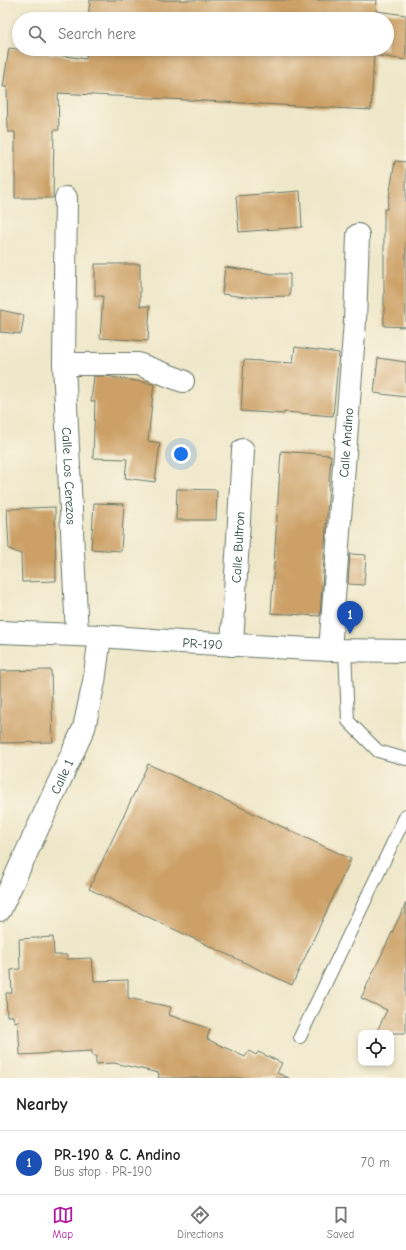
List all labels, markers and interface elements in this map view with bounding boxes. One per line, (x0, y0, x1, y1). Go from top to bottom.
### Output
search box (12, 12, 394, 56)
icon: search (26, 23, 48, 45)
text: Search here (58, 25, 136, 43)
street label: Calle Andino (336, 407, 356, 478)
street label: Calle Los Cerezos (59, 427, 79, 525)
your location (171, 444, 191, 464)
street label: Calle Bultron (229, 511, 248, 583)
pin: 1 (337, 601, 363, 634)
street label: PR-190 (182, 635, 223, 652)
street label: Calle 1 (48, 757, 76, 796)
map controls (358, 1030, 394, 1066)
button: locate (358, 1030, 394, 1066)
text: Nearby (16, 1095, 67, 1114)
text: PR-190 & C. Andino (54, 1146, 180, 1164)
text: 1 (26, 1155, 32, 1170)
text: 70 m (361, 1155, 390, 1170)
text: Bus stop · PR-190 (54, 1164, 152, 1179)
tab: Map (52, 1204, 74, 1241)
tab: Directions (177, 1204, 224, 1241)
tab: Saved (327, 1204, 354, 1241)

